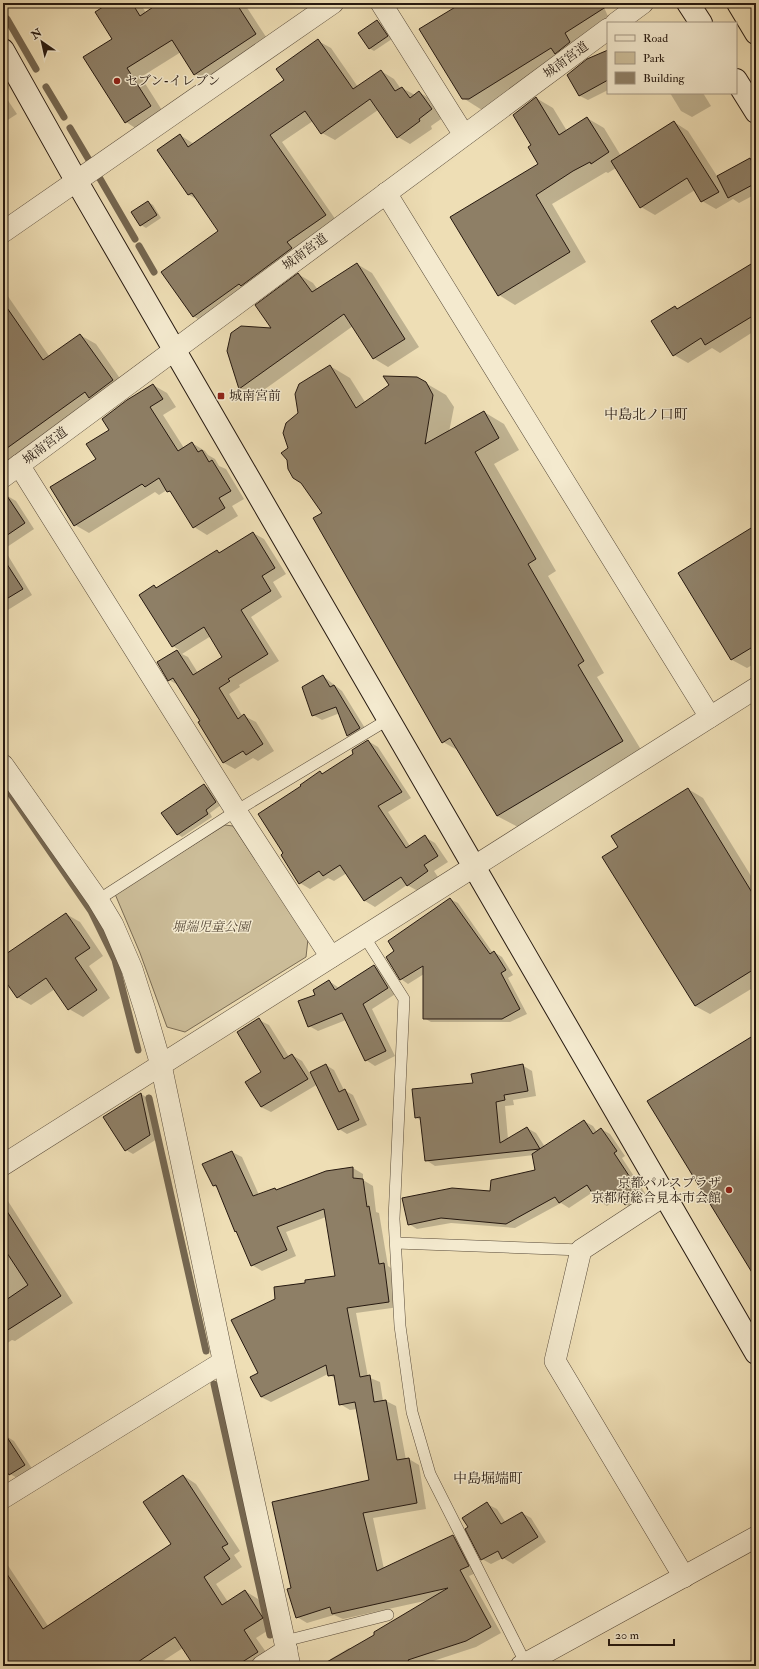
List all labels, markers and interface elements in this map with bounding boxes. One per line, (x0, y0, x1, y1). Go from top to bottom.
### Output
north arrow (22, 22, 62, 62)
legend (607, 22, 737, 94)
text: N (28, 25, 45, 43)
text: Road (643, 31, 668, 46)
street label: 城南宮道 (540, 38, 592, 82)
text: Park (643, 51, 665, 66)
text: Building (643, 71, 686, 86)
place label: セブン-イレブン (125, 73, 220, 89)
marker: セブン-イレブン (112, 76, 122, 86)
street label: 城南宮道 (279, 230, 331, 274)
place label: 城南宮前 (229, 388, 281, 404)
marker: 城南宮前 (216, 391, 226, 401)
district label: 中島北ノ口町 (604, 406, 688, 423)
street label: 城南宮道 (19, 424, 71, 468)
park label: 堀端児童公園 (172, 919, 252, 935)
place label: 京都パルスプラザ 京都府総合見本市会館 (591, 1175, 721, 1206)
marker: 京都パルスプラザ 京都府総合見本市会館 (724, 1185, 734, 1195)
district label: 中島堀端町 (453, 1470, 523, 1487)
scale bar (609, 1621, 674, 1647)
text: 20 m (615, 1628, 640, 1643)

